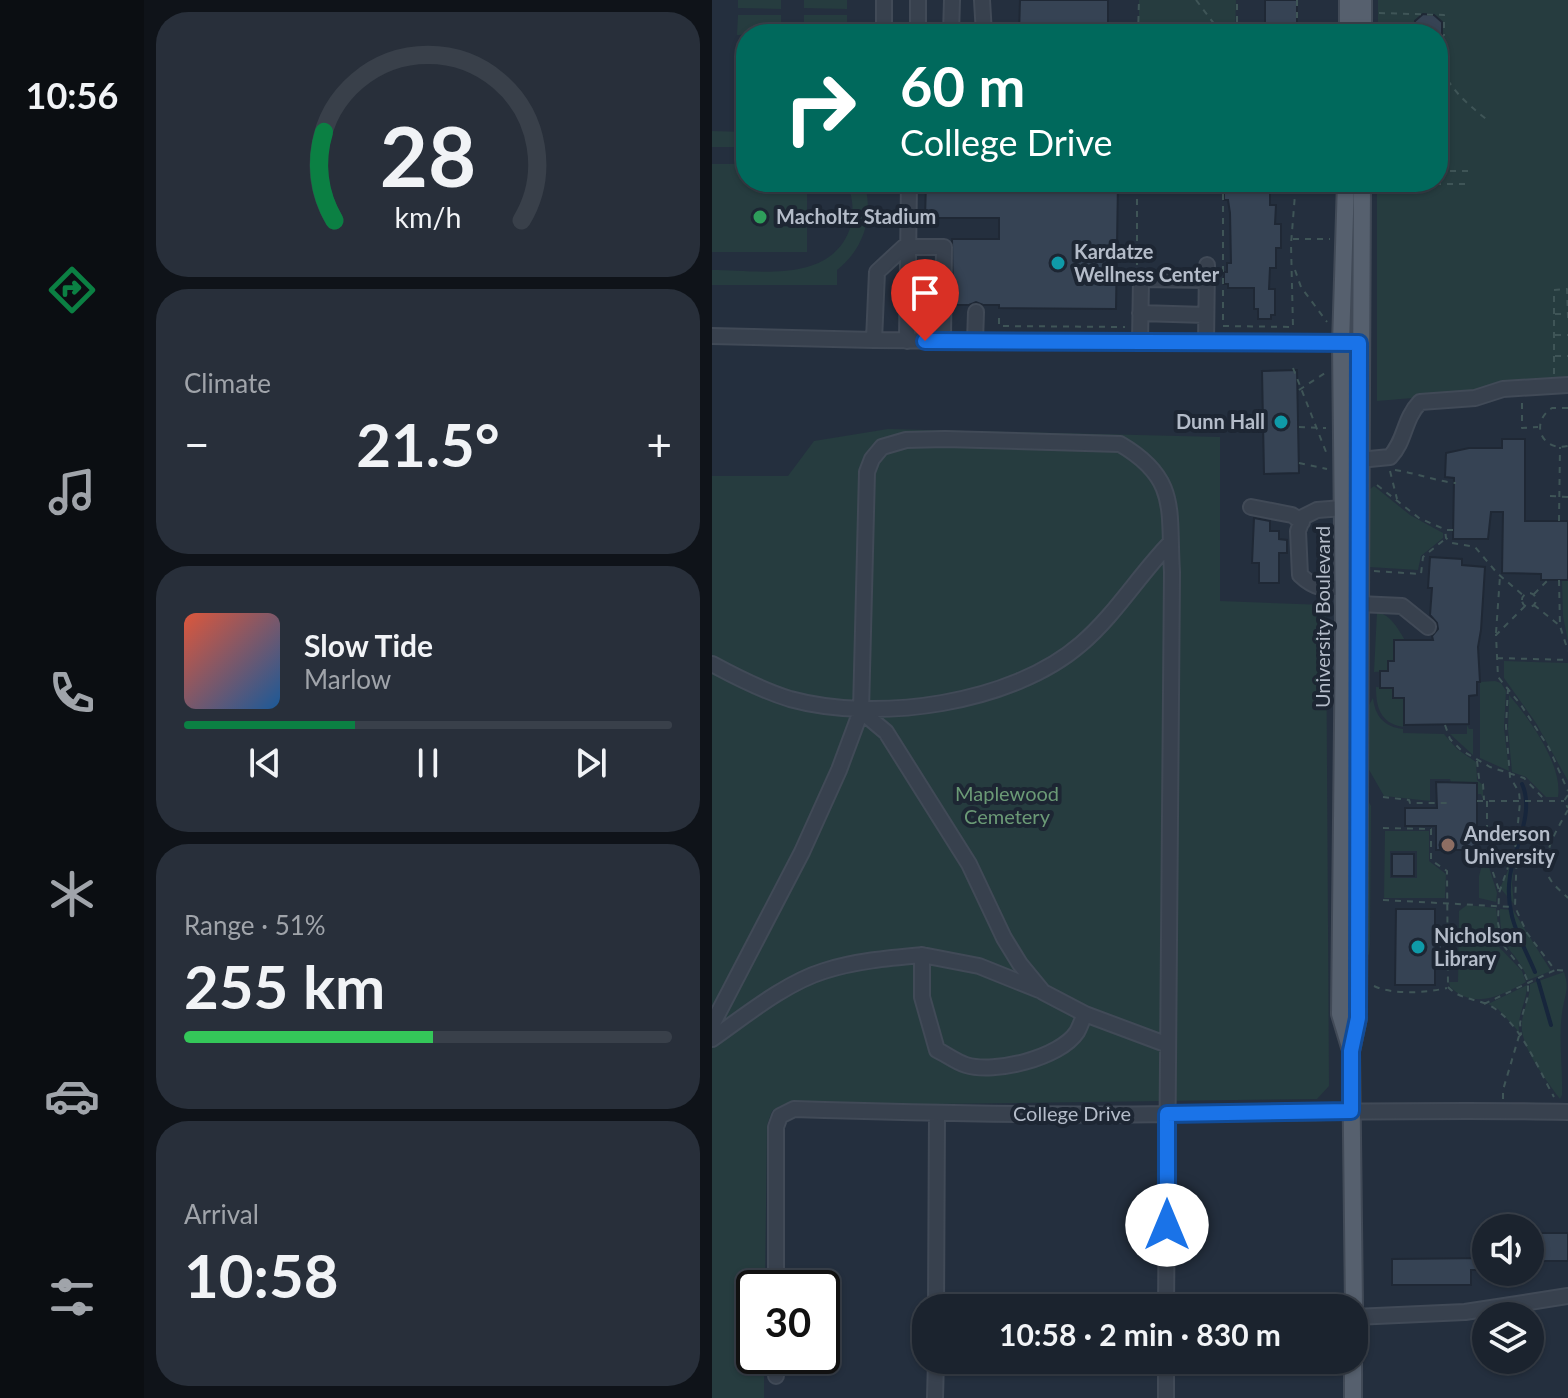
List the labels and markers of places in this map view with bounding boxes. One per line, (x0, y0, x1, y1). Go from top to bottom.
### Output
place label: Macholtz Stadium (776, 204, 936, 228)
marker: Macholtz Stadium (751, 208, 769, 226)
place label: Kardatze Wellness Center (1074, 239, 1220, 286)
marker: Kardatze Wellness Center (1049, 254, 1067, 272)
pin (891, 259, 959, 341)
place label: Dunn Hall (1176, 409, 1265, 433)
marker: Dunn Hall (1272, 413, 1290, 431)
place label: Anderson University (1463, 821, 1556, 868)
marker: Anderson University (1439, 836, 1457, 854)
place label: Nicholson Library (1434, 923, 1523, 970)
marker: Nicholson Library (1409, 938, 1427, 956)

